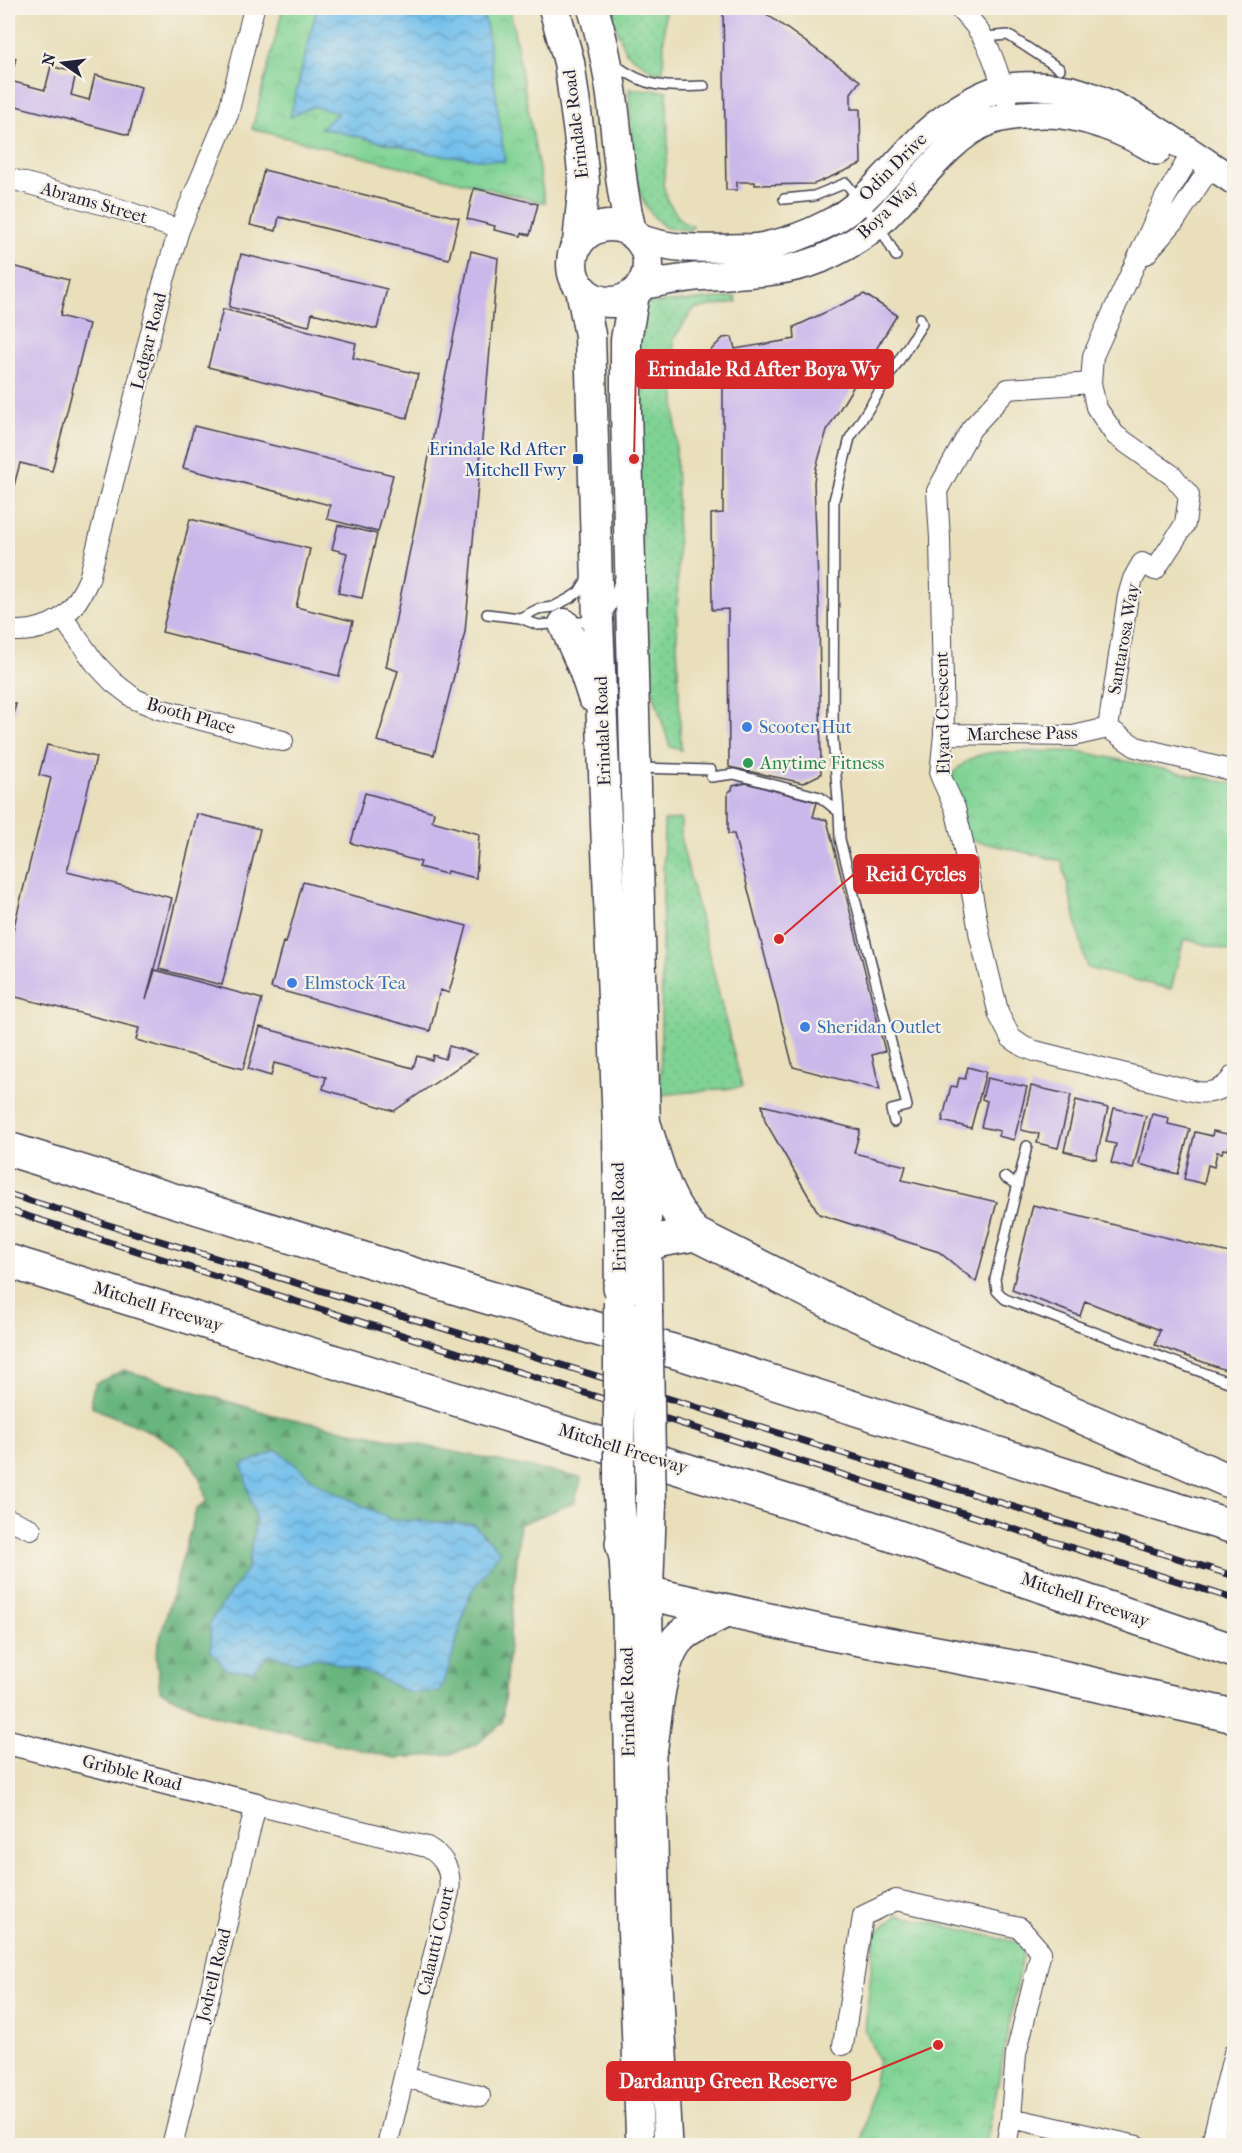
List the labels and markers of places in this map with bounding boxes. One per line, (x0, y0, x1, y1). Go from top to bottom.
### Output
callout: Erindale Rd After Boya Wy (636, 350, 893, 388)
place label: Erindale Rd After Mitchell Fwy (429, 439, 567, 481)
marker: Erindale Rd After Mitchell Fwy (571, 452, 585, 466)
place label: Scooter Hut (759, 717, 852, 738)
marker: Scooter Hut (740, 720, 754, 734)
place label: Anytime Fitness (759, 753, 885, 774)
marker: Anytime Fitness (741, 756, 755, 770)
callout: Reid Cycles (854, 855, 978, 893)
place label: Elmstock Tea (304, 973, 407, 994)
marker: Elmstock Tea (285, 976, 299, 990)
place label: Sheridan Outlet (817, 1017, 942, 1038)
marker: Sheridan Outlet (798, 1020, 812, 1034)
callout: Dardanup Green Reserve (607, 2062, 850, 2100)

